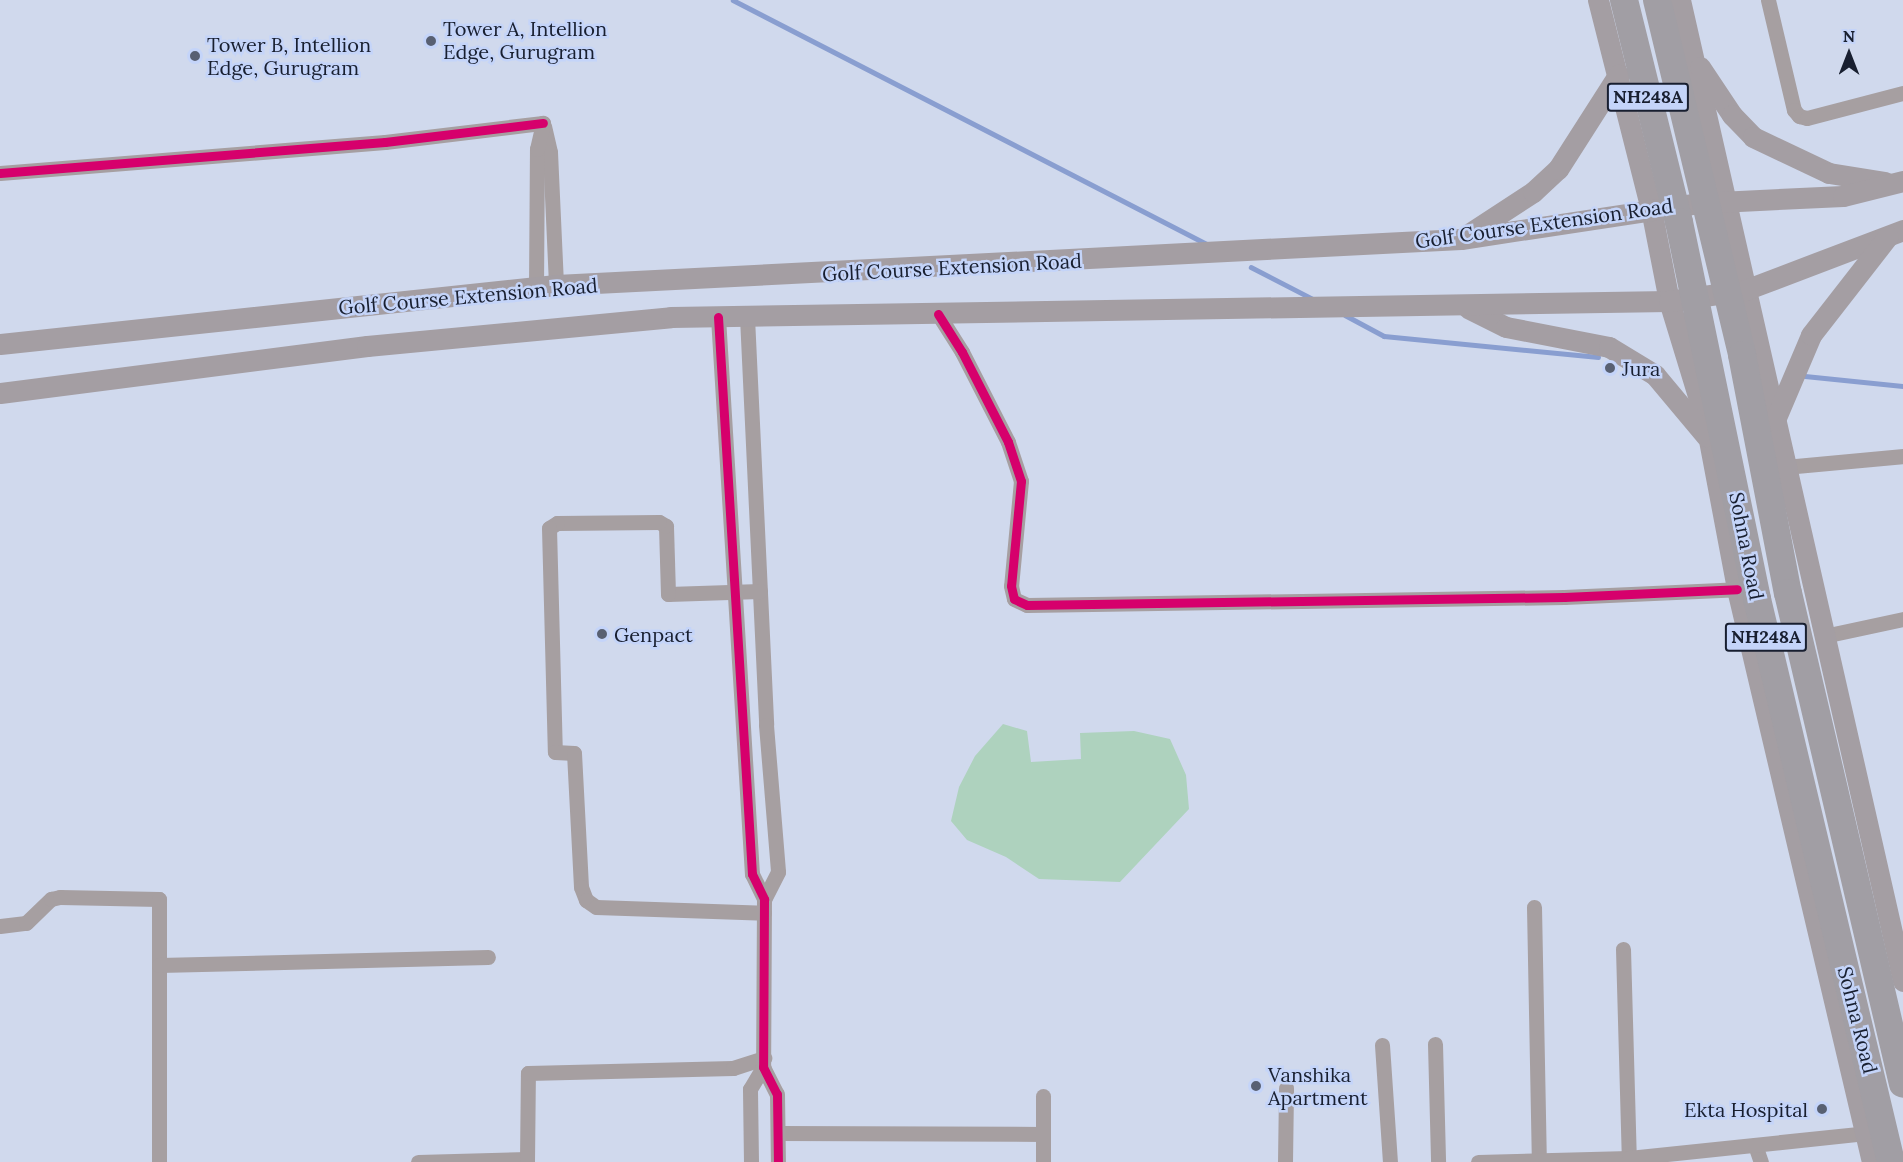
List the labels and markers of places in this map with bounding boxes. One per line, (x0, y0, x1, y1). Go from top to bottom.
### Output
place label: Tower A, Intellion Edge, Gurugram (443, 17, 607, 64)
place label: Tower B, Intellion Edge, Gurugram (207, 33, 371, 80)
marker: Tower A, Intellion Edge, Gurugram (424, 34, 438, 48)
marker: Tower B, Intellion Edge, Gurugram (188, 49, 202, 63)
place label: Jura (1622, 356, 1660, 380)
marker: Jura (1603, 361, 1617, 375)
place label: Genpact (614, 622, 693, 646)
marker: Genpact (595, 627, 609, 641)
place label: Vanshika Apartment (1268, 1062, 1368, 1109)
marker: Vanshika Apartment (1249, 1079, 1263, 1093)
place label: Ekta Hospital (1684, 1097, 1808, 1121)
marker: Ekta Hospital (1813, 1100, 1831, 1118)

